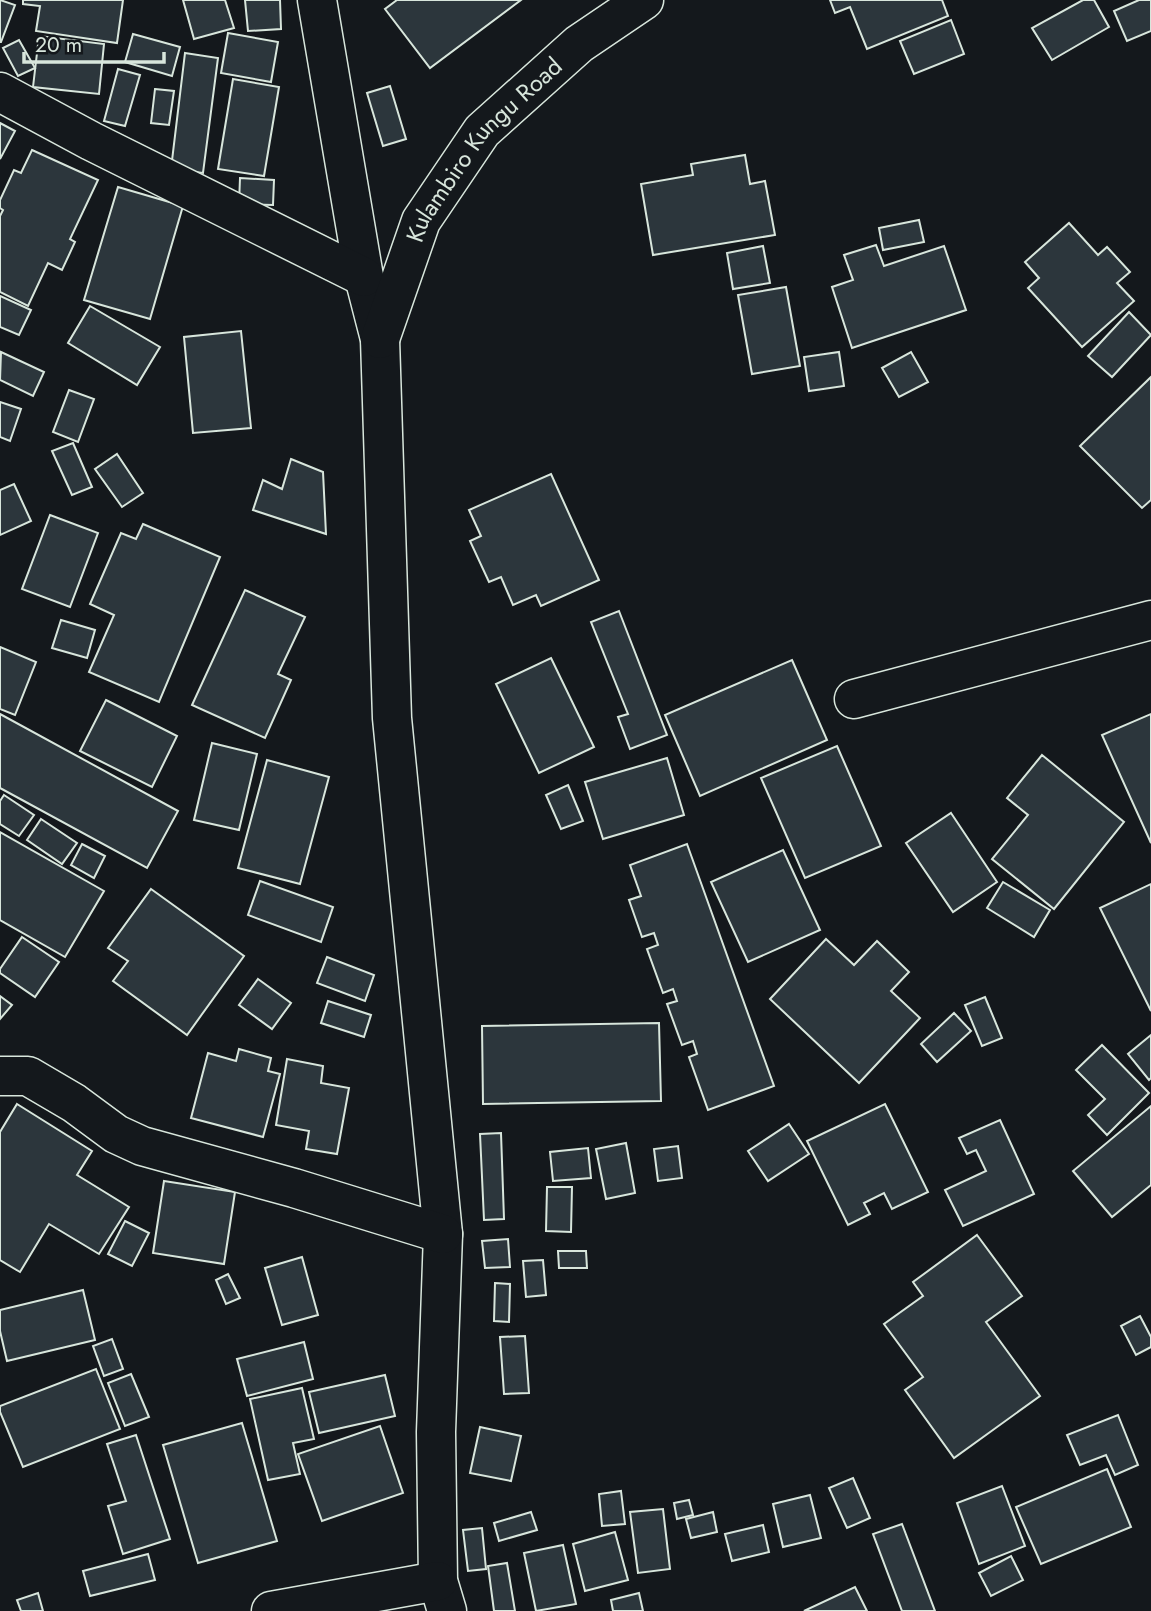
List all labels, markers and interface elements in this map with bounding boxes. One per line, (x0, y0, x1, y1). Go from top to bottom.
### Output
scale bar (24, 21, 164, 65)
text: 20 m (35, 30, 82, 60)
street label: Kulambiro Kungu Road (397, 49, 570, 247)

